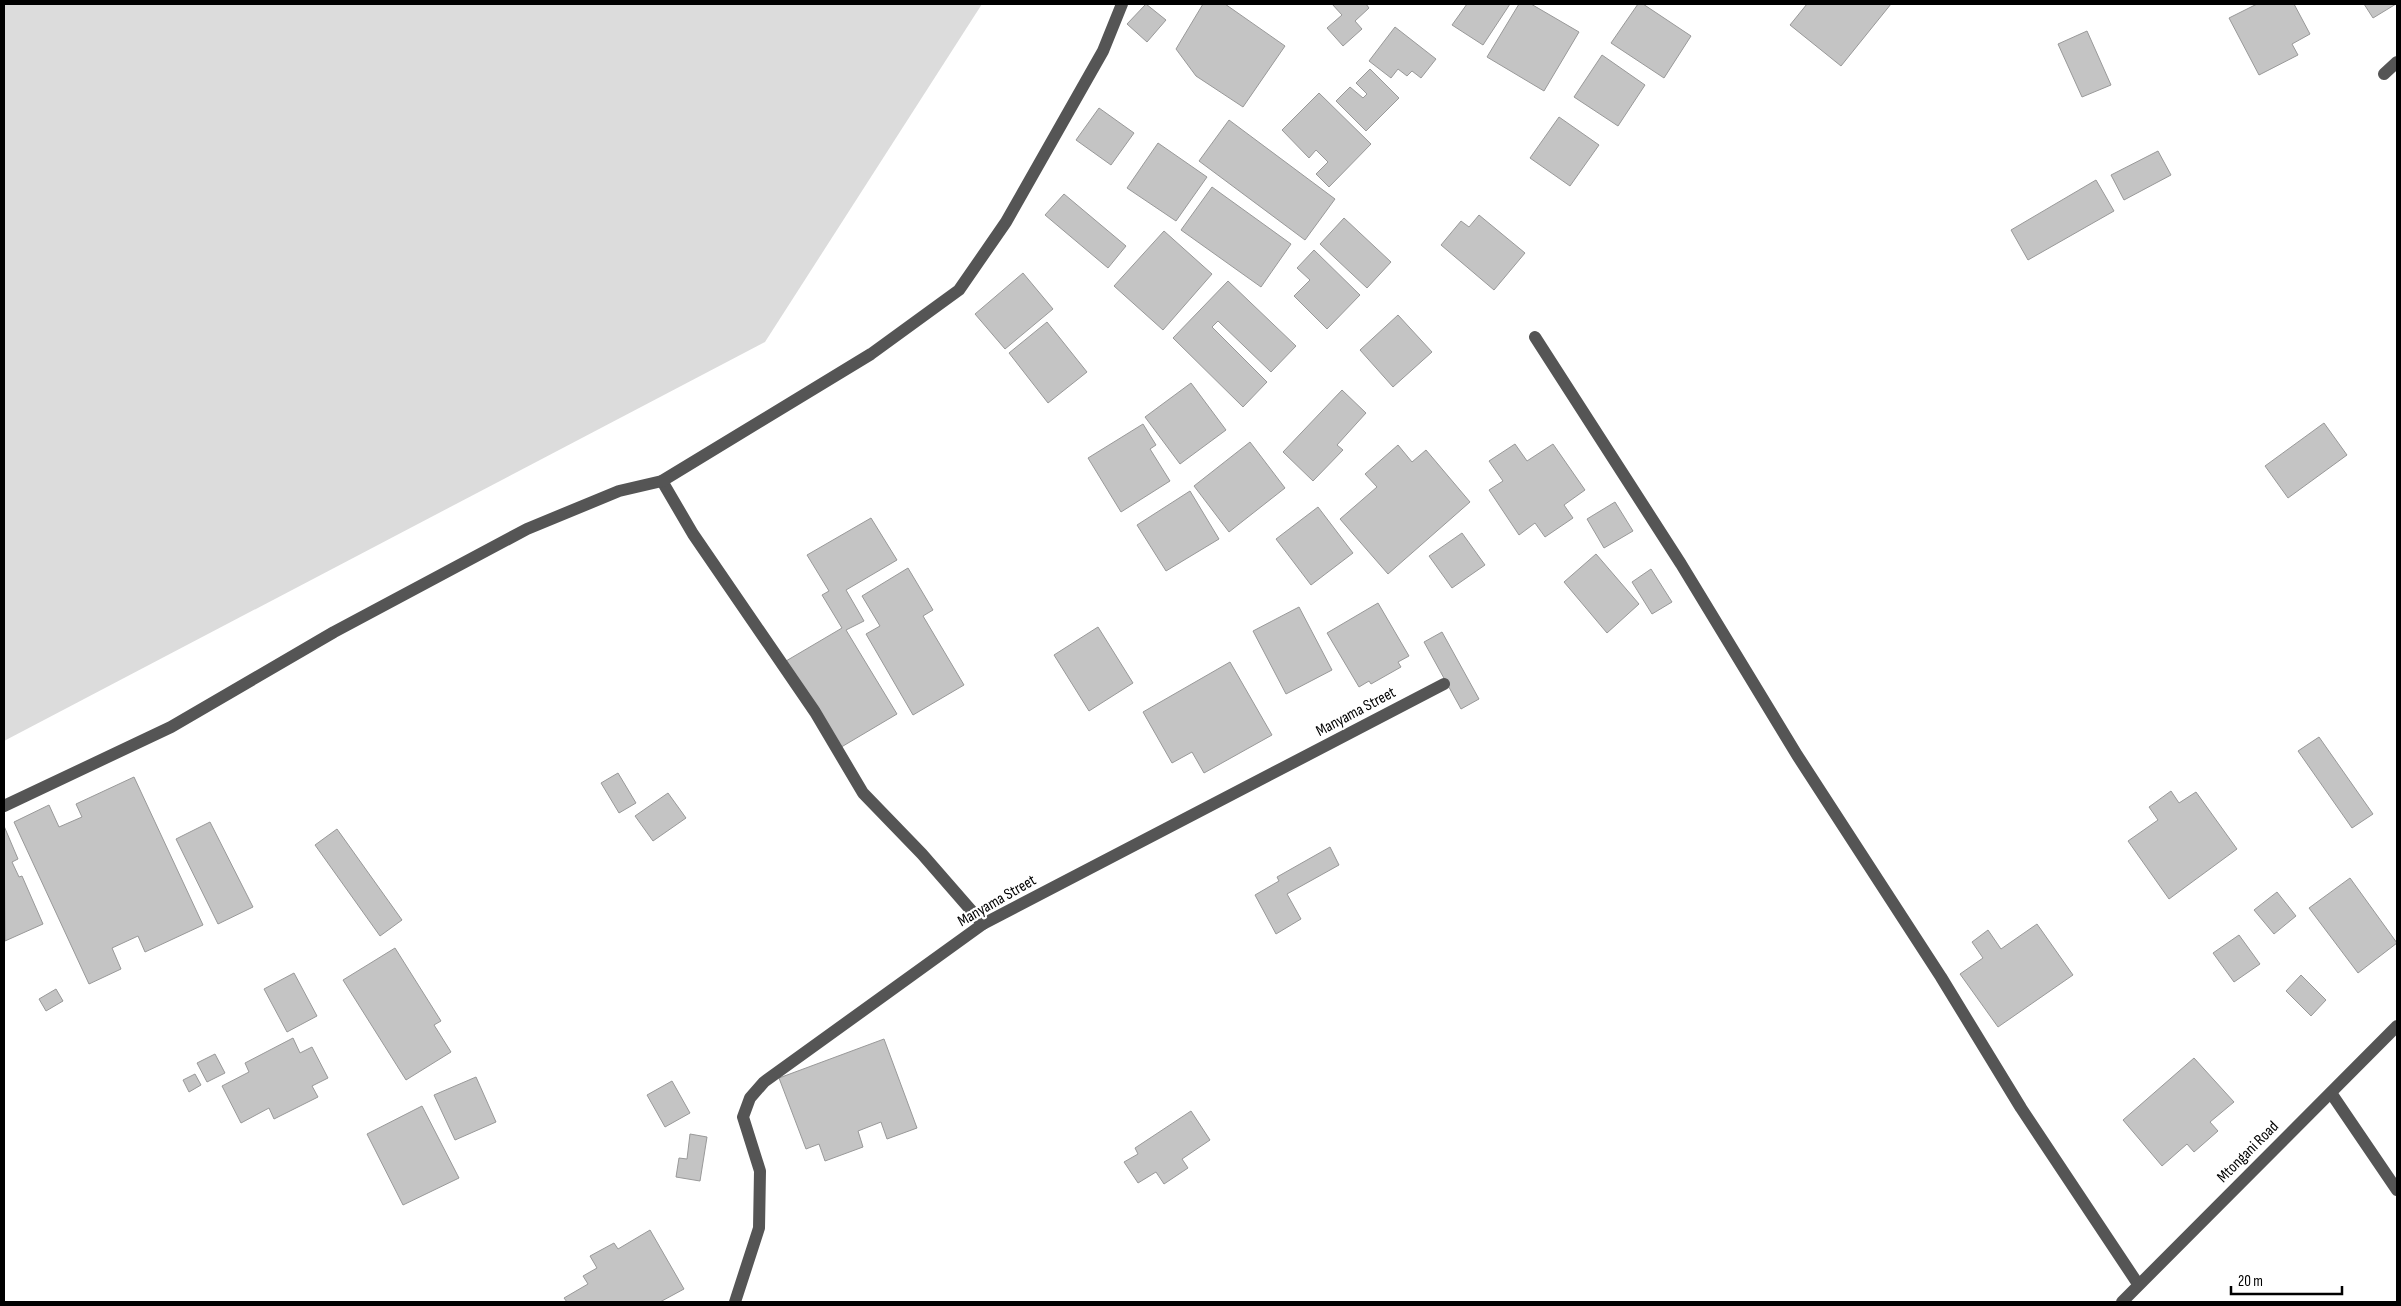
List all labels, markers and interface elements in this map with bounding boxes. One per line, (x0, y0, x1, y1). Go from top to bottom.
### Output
street label: Manyama Street (1313, 683, 1399, 741)
street label: Manyama Street (954, 871, 1040, 931)
street label: Mtongani Road (2213, 1117, 2283, 1187)
scale bar (2231, 1264, 2342, 1296)
text: 20 m (2238, 1272, 2263, 1291)

